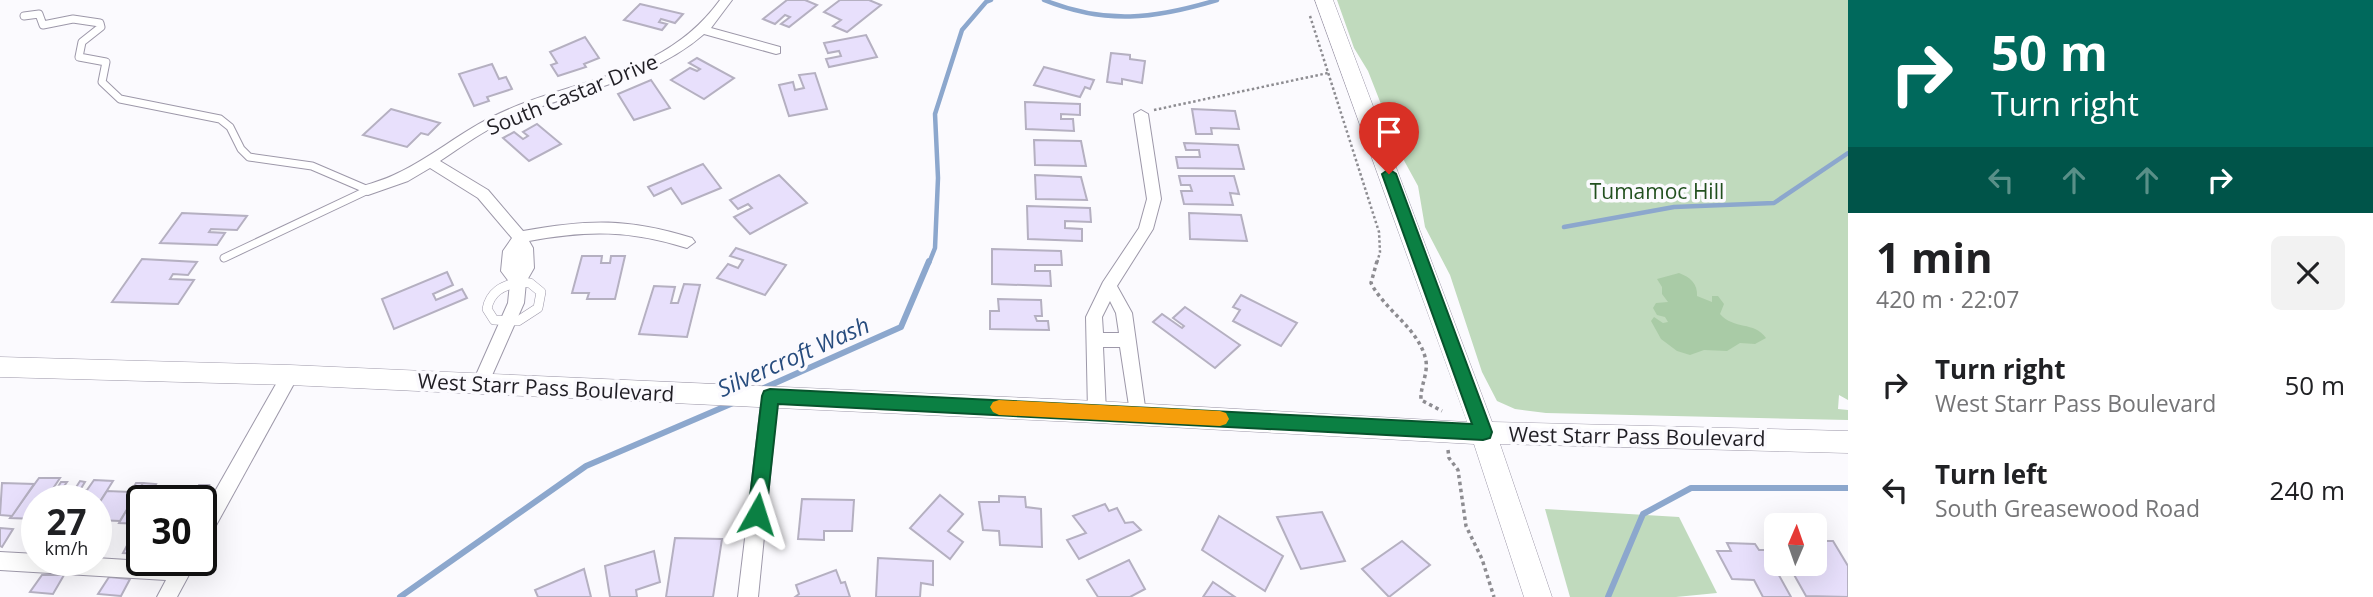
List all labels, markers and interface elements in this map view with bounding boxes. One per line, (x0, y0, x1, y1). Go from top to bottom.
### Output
text: 50 m (1991, 19, 2108, 85)
icon: right (1876, 28, 1967, 119)
street label: South Castar Drive (482, 47, 662, 141)
text: Turn right (1991, 82, 2139, 125)
pin (1359, 102, 1419, 174)
icon: arrive (1370, 113, 1408, 151)
icon: left (1982, 161, 2020, 199)
icon: ahead (2055, 161, 2093, 199)
icon: ahead (2128, 161, 2166, 199)
icon: right (2201, 161, 2239, 199)
park label: Tumamoc Hill (1590, 177, 1724, 205)
text: 1 min (1876, 228, 1993, 285)
button: close (2271, 236, 2345, 310)
text: 420 m · 22:07 (1876, 283, 2019, 315)
water label: Silvercroft Wash (712, 308, 874, 404)
text: Turn right (1935, 351, 2066, 387)
street label: West Starr Pass Boulevard (417, 366, 675, 408)
icon: right (1876, 366, 1914, 404)
text: 50 m (2284, 367, 2345, 403)
text: West Starr Pass Boulevard (1935, 387, 2216, 419)
street label: West Starr Pass Boulevard (1508, 420, 1766, 452)
text: Turn left (1935, 456, 2047, 492)
icon: left (1876, 471, 1914, 509)
text: 240 m (2270, 472, 2345, 508)
position arrow (720, 477, 794, 551)
speed limit sign: 30 (126, 485, 217, 576)
text: South Greasewood Road (1935, 492, 2200, 524)
text: 27 (46, 498, 87, 545)
north arrow (1764, 513, 1827, 576)
map controls (1764, 513, 1827, 576)
text: km/h (45, 536, 88, 560)

